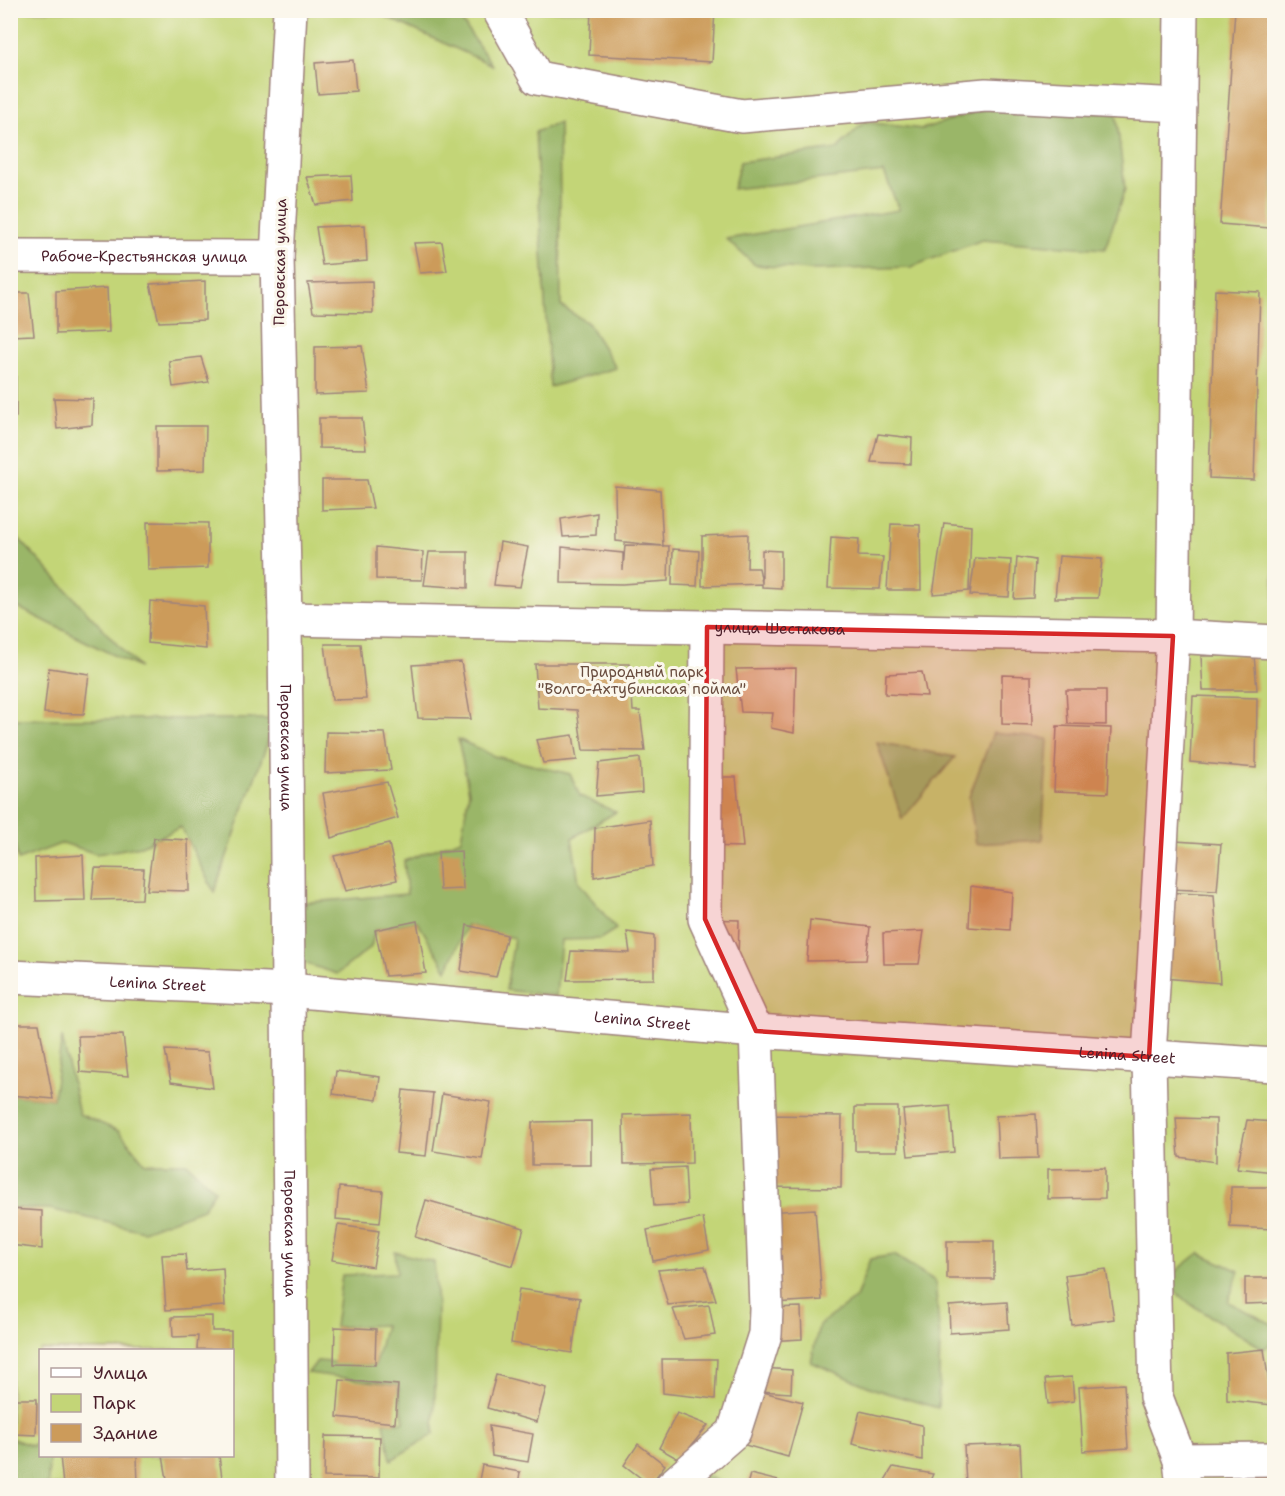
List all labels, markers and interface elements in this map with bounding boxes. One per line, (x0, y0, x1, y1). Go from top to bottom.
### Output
street label: Перовская улица (269, 198, 291, 326)
street label: Рабоче-Крестьянская улица (41, 246, 248, 267)
street label: улица Шестакова (714, 617, 846, 640)
park label: Природный парк "Волго-Ахтубинская пойма" (538, 662, 746, 699)
street label: Перовская улица (276, 684, 297, 812)
street label: Lenina Street (109, 972, 207, 996)
street label: Lenina Street (593, 1007, 692, 1035)
street label: Lenina Street (1078, 1042, 1176, 1069)
street label: Перовская улица (279, 1170, 300, 1298)
legend (39, 1349, 234, 1457)
text: Улица (93, 1361, 147, 1385)
text: Парк (93, 1391, 136, 1415)
text: Здание (93, 1421, 158, 1445)

